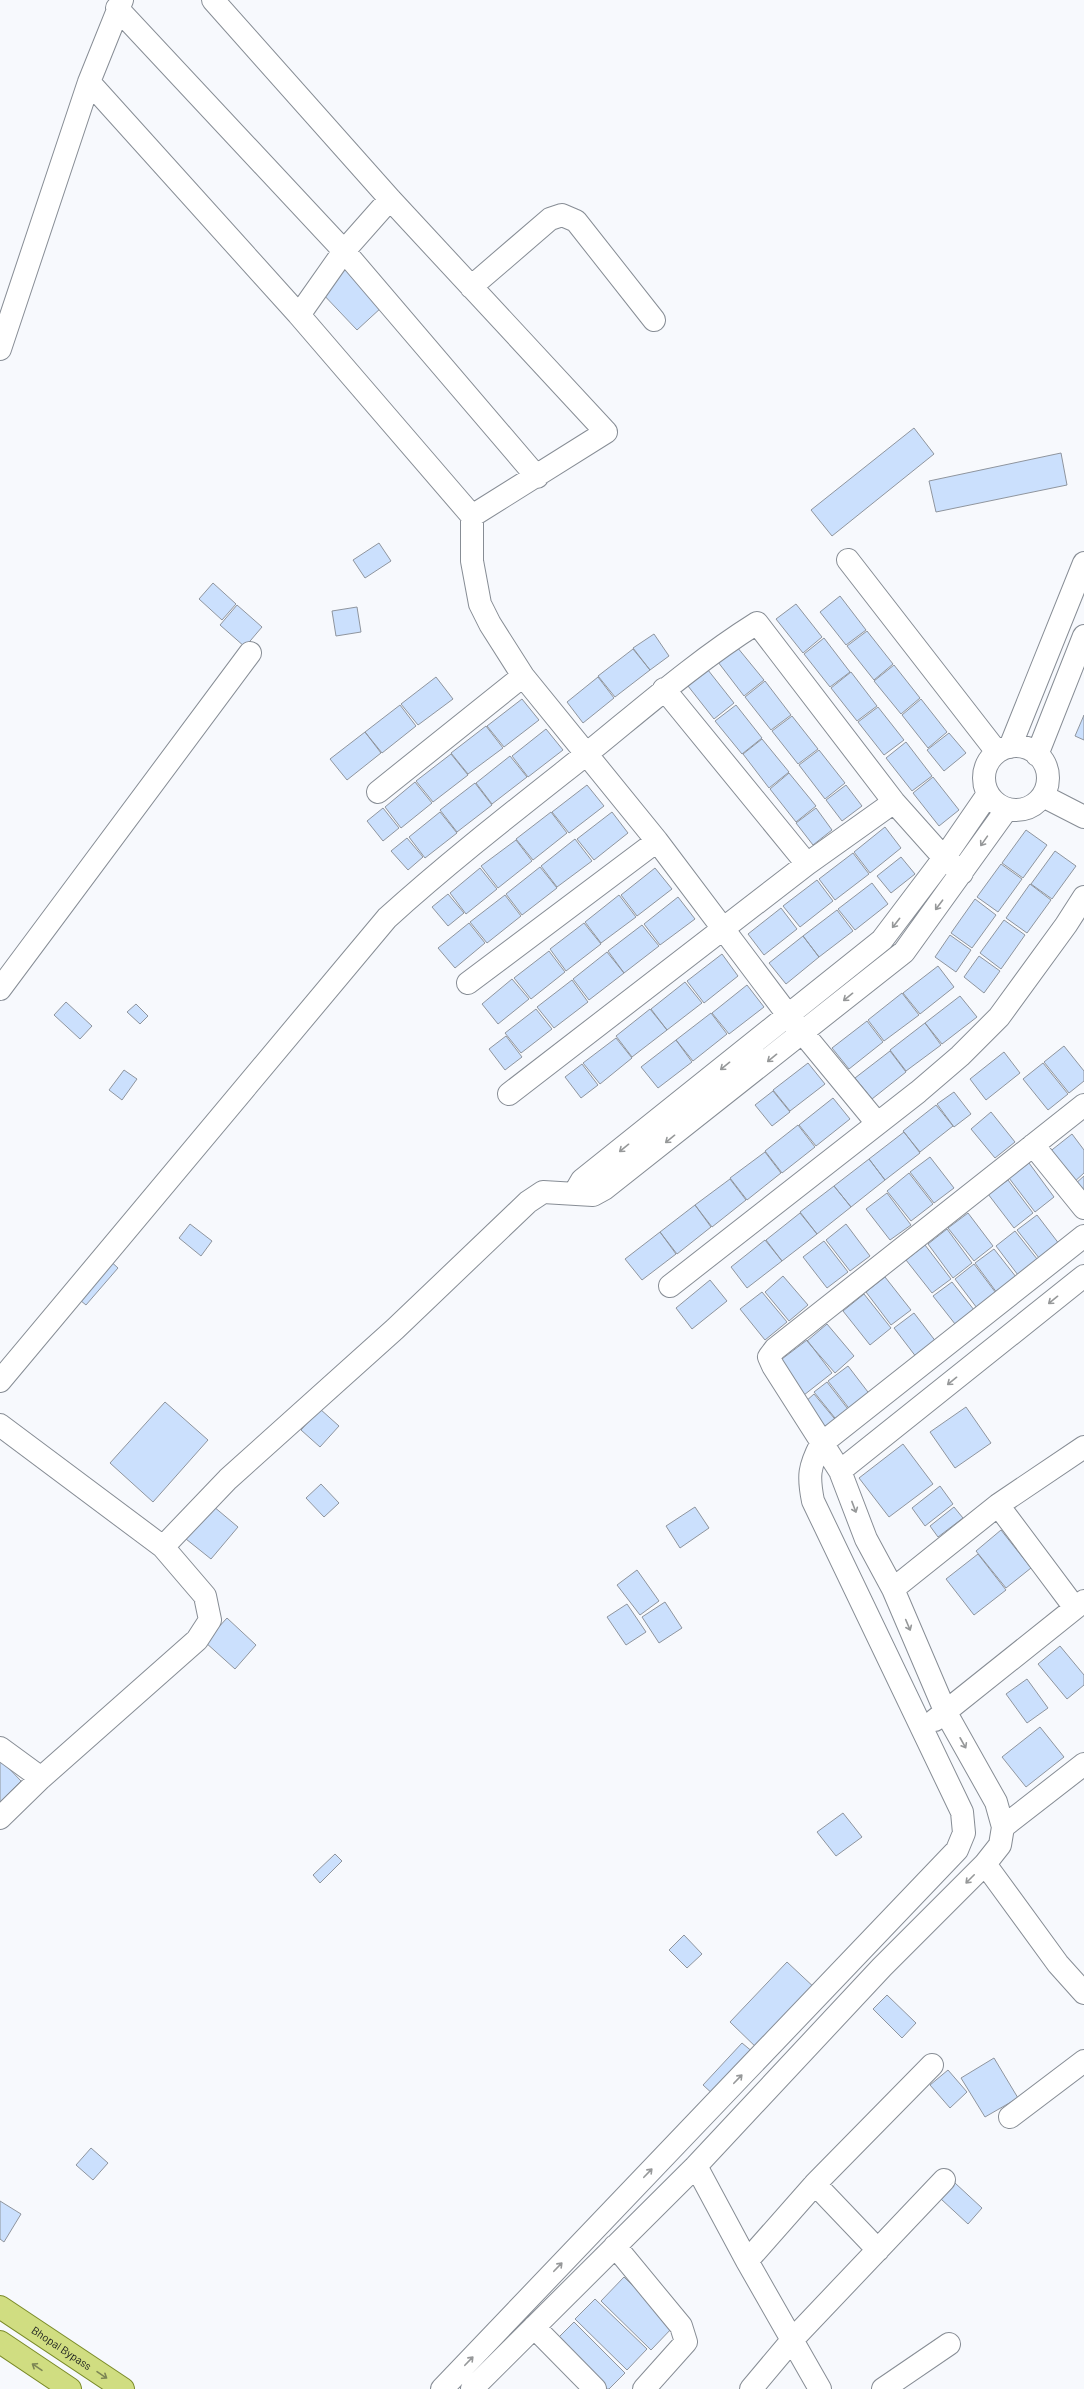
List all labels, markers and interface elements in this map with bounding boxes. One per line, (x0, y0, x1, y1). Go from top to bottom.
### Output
one-way arrow (980, 835, 988, 846)
one-way arrow (935, 899, 943, 910)
one-way arrow (891, 917, 900, 928)
one-way arrow (843, 992, 854, 1001)
one-way arrow (766, 1053, 777, 1062)
one-way arrow (719, 1062, 730, 1070)
one-way arrow (665, 1134, 676, 1143)
one-way arrow (618, 1143, 629, 1152)
one-way arrow (1048, 1296, 1059, 1305)
one-way arrow (946, 1377, 957, 1386)
one-way arrow (850, 1501, 858, 1513)
one-way arrow (905, 1618, 913, 1630)
one-way arrow (960, 1737, 968, 1749)
one-way arrow (965, 1874, 975, 1884)
one-way arrow (733, 2074, 743, 2084)
one-way arrow (643, 2168, 653, 2178)
one-way arrow (554, 2262, 563, 2272)
street label: Bhopal Bypass (29, 2323, 94, 2372)
one-way arrow (464, 2356, 473, 2366)
one-way arrow (32, 2363, 43, 2371)
one-way arrow (96, 2371, 107, 2379)

